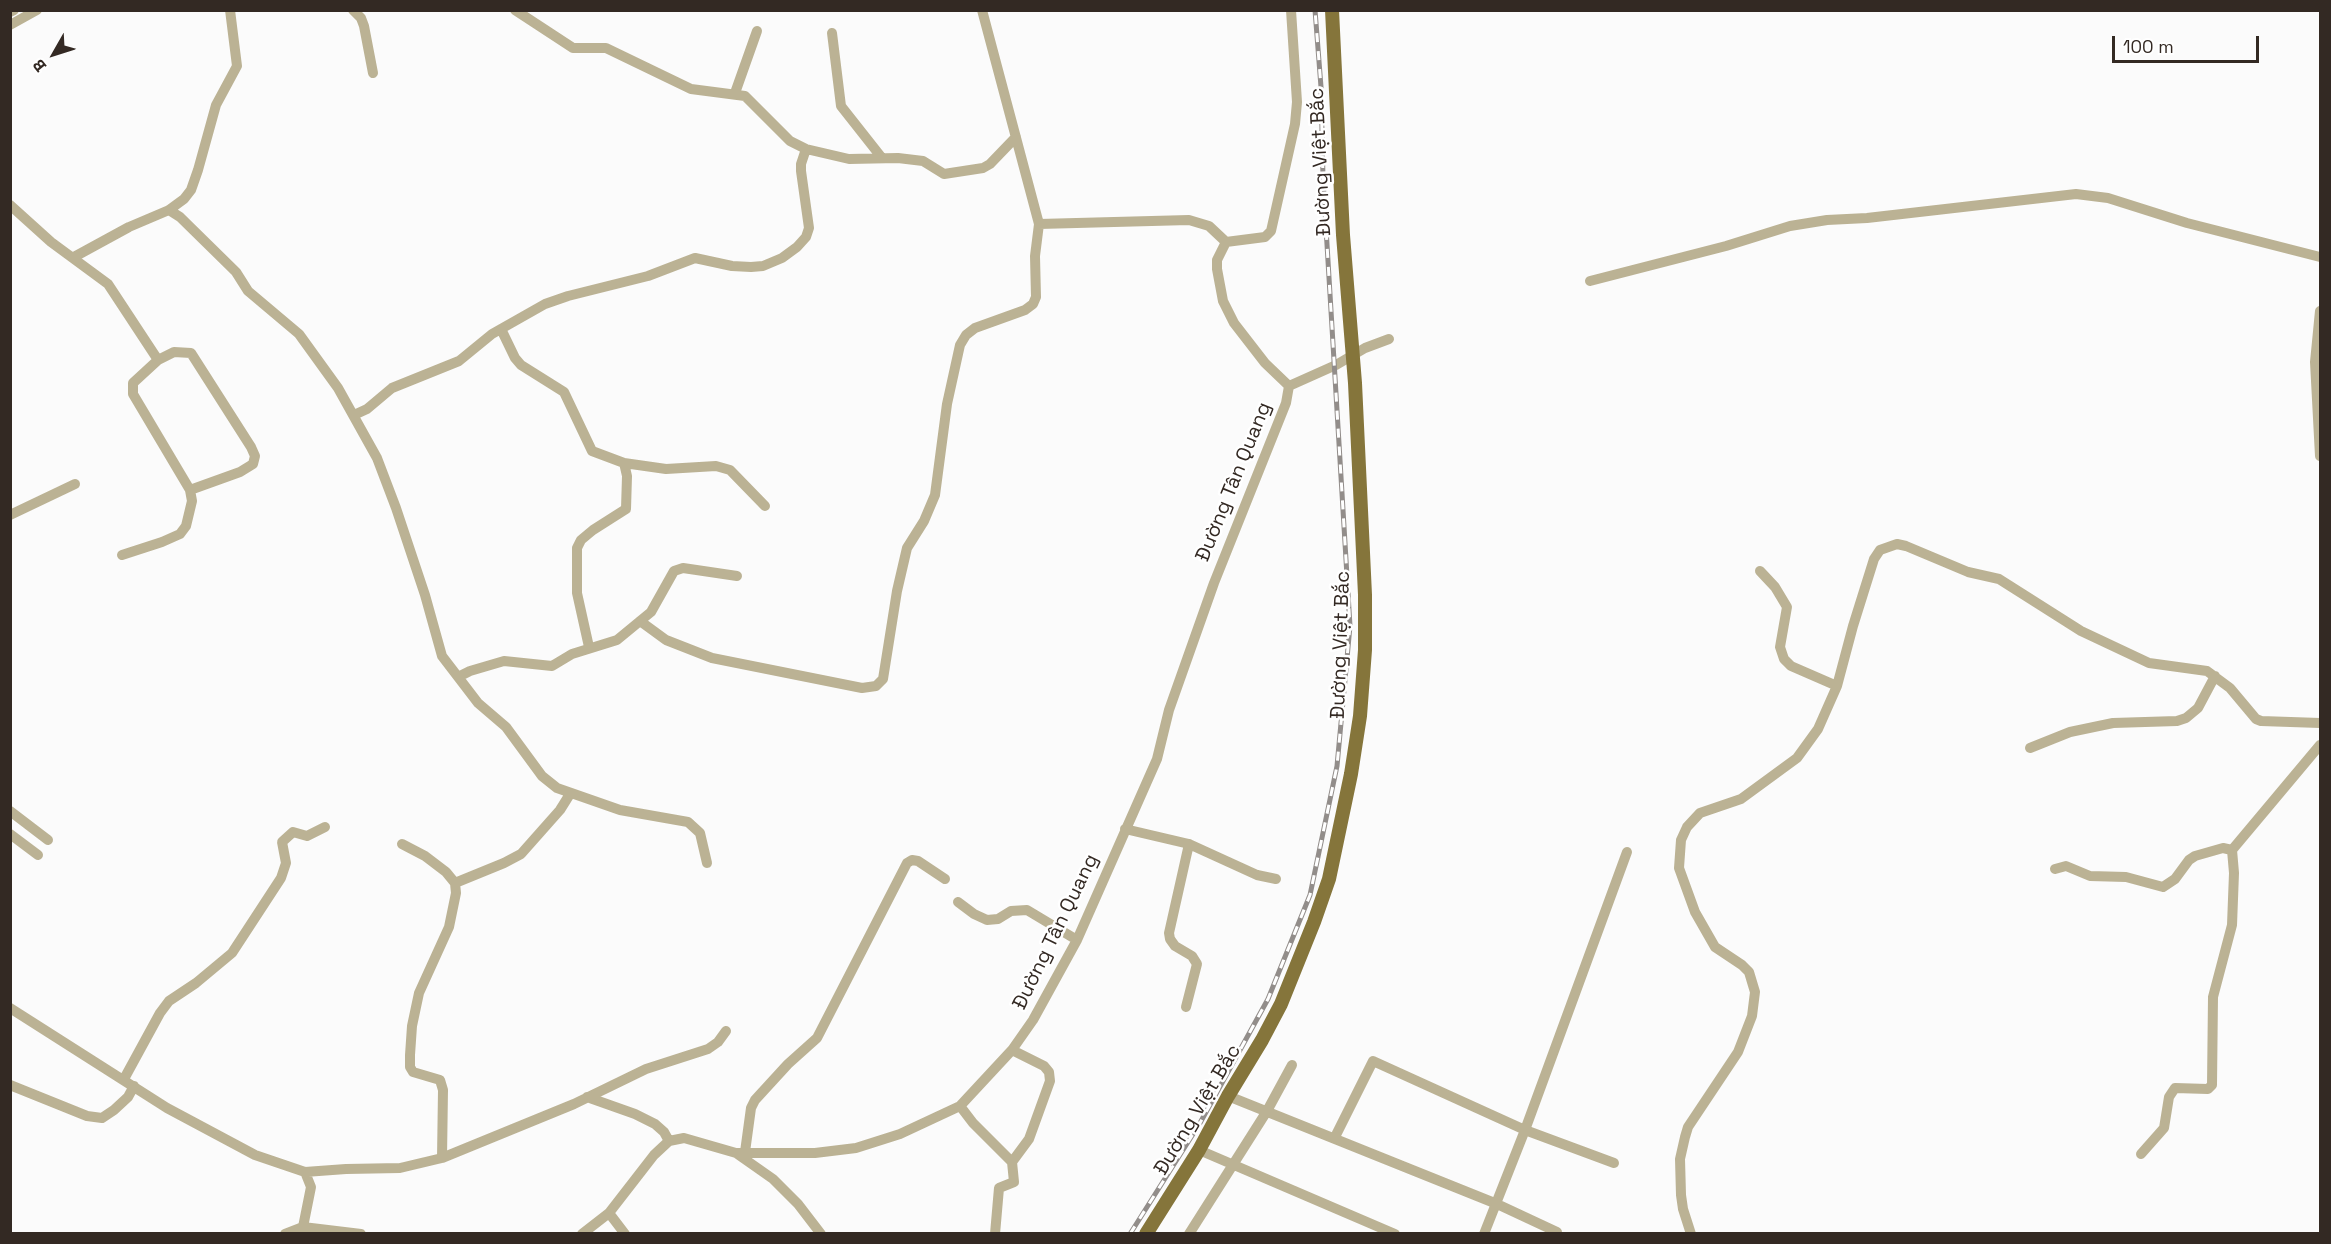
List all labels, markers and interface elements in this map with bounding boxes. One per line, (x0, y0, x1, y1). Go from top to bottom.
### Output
north arrow (24, 24, 84, 84)
scale bar (2115, 24, 2262, 62)
text: 100 m (2123, 35, 2174, 58)
text: B (28, 55, 51, 76)
street label: Đường Việt Bắc (1305, 87, 1337, 237)
street label: Đường Tân Quang (1191, 399, 1277, 565)
street label: Đường Việt Bắc (1326, 570, 1356, 720)
street label: Đường Tân Quang (1008, 850, 1104, 1014)
street label: Đường Việt Bắc (1150, 1040, 1246, 1180)

